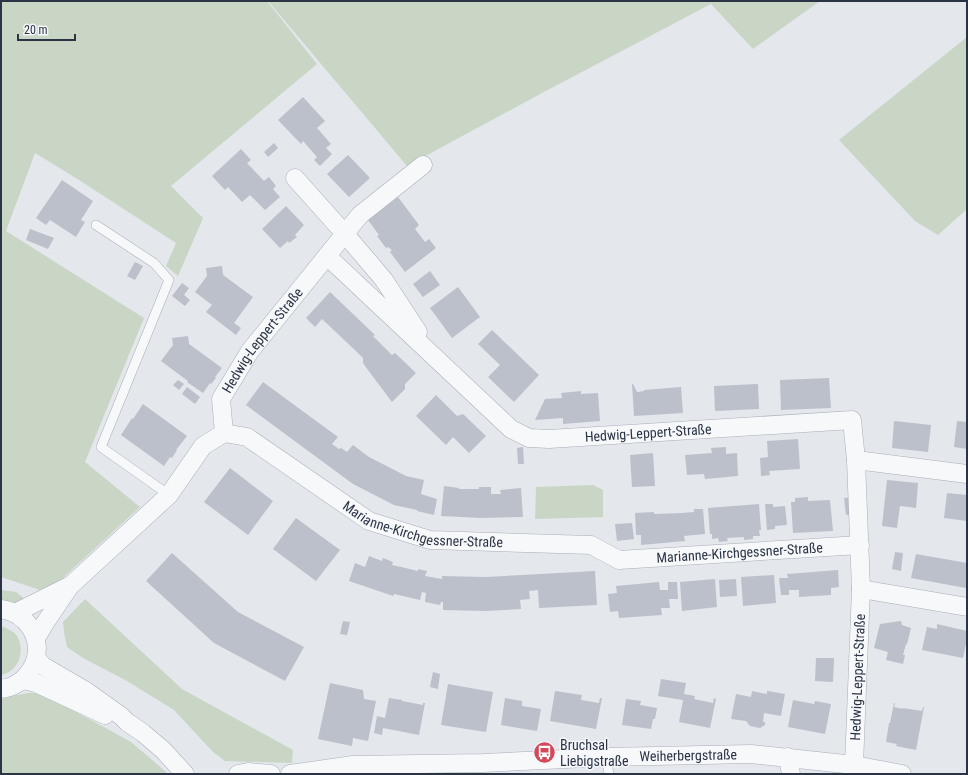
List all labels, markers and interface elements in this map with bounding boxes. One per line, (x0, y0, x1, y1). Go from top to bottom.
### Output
scale bar (18, 16, 75, 42)
text: 20 m (24, 23, 48, 37)
street label: Hedwig-Leppert-Straße (219, 284, 306, 396)
street label: Hedwig-Leppert-Straße (584, 421, 712, 445)
street label: Marianne-Kirchgessner-Straße (340, 498, 504, 550)
street label: Marianne-Kirchgessner-Straße (656, 539, 824, 566)
street label: Hedwig-Leppert-Straße (847, 613, 868, 741)
place label: Bruchsal Liebigstraße (560, 737, 629, 769)
bus stop icon: Bruchsal Liebigstraße (532, 740, 558, 766)
street label: Weiherbergstraße (639, 746, 738, 764)

